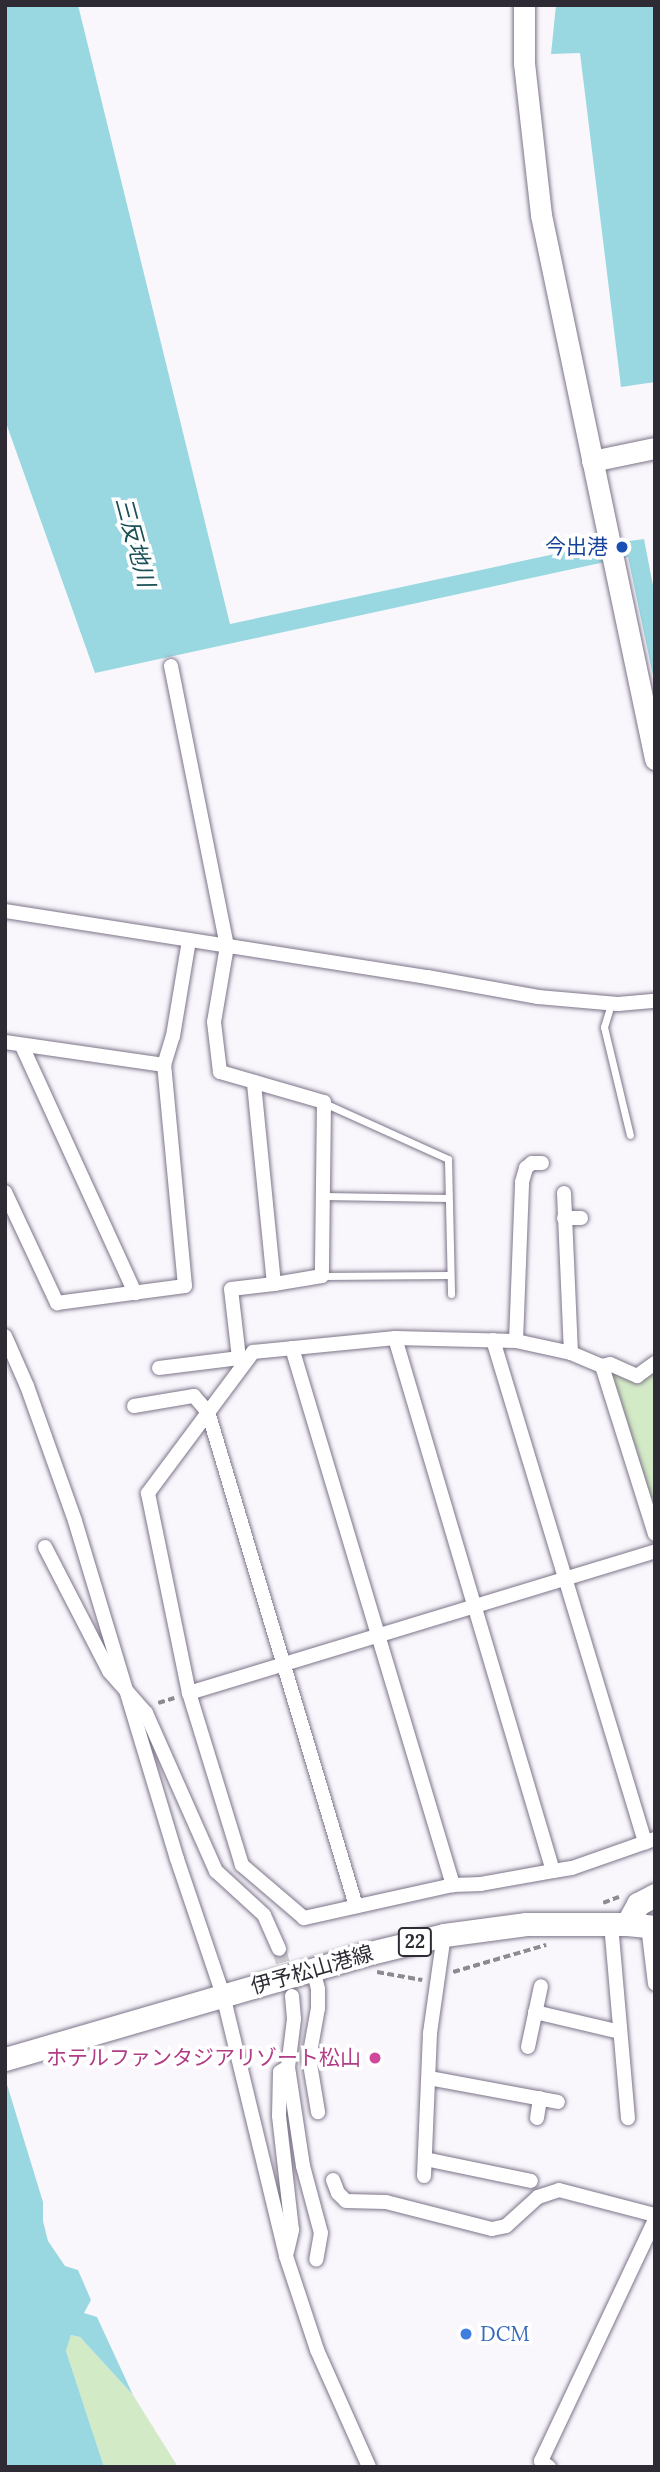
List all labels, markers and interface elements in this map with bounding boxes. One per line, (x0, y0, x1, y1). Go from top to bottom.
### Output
water label: 三反地川 (110, 494, 160, 590)
place label: 今出港 (545, 534, 608, 560)
marker: 今出港 (614, 539, 630, 555)
road number: 22 (398, 1926, 432, 1958)
street label: 伊予松山港線 (248, 1941, 376, 1999)
place label: ホテルファンタジアリゾート松山 (46, 2045, 361, 2071)
marker: ホテルファンタジアリゾート松山 (367, 2050, 383, 2066)
place label: DCM (480, 2321, 530, 2347)
marker: DCM (458, 2326, 474, 2342)

